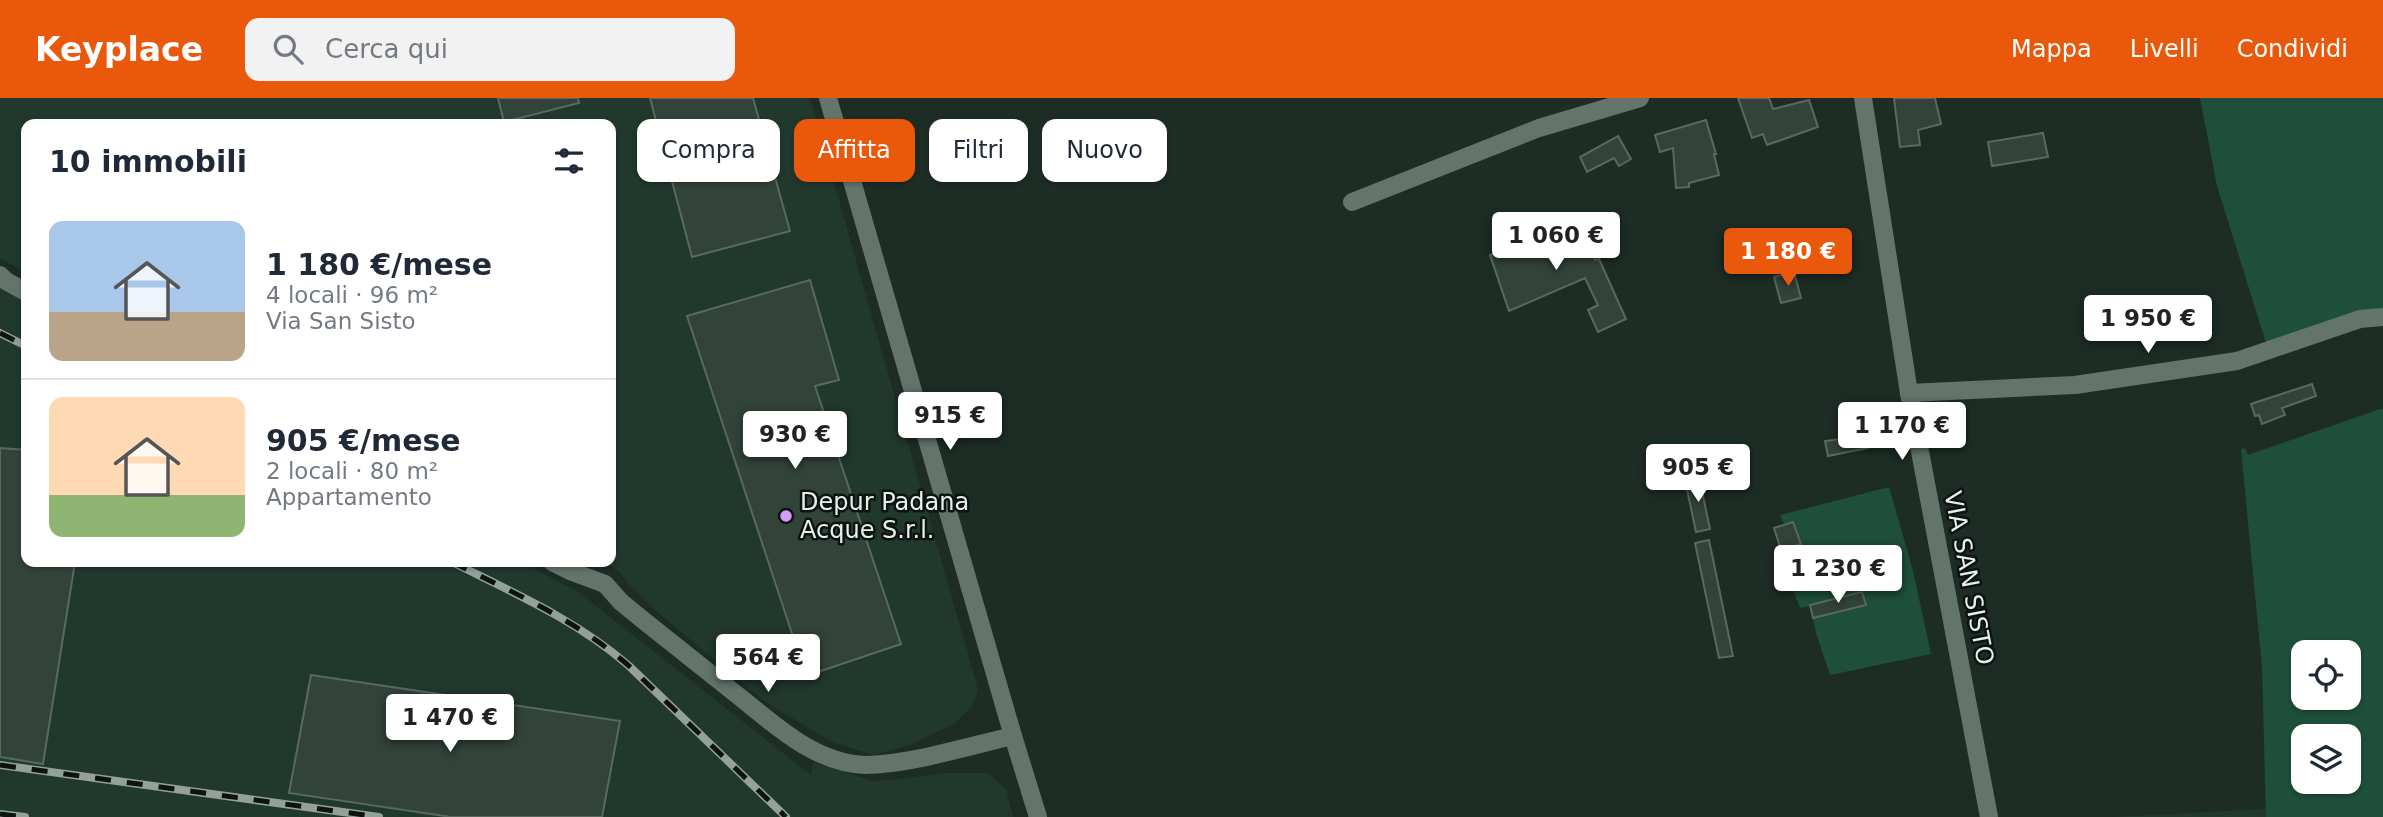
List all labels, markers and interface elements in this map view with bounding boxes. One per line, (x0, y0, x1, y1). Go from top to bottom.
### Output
search box (245, 18, 735, 81)
text: Keyplace (35, 30, 203, 69)
icon: search (269, 30, 307, 68)
text: Cerca qui (325, 34, 448, 64)
text: Mappa (2011, 35, 2092, 63)
text: Livelli (2130, 35, 2199, 63)
text: Condividi (2237, 35, 2348, 63)
chip: Compra (637, 119, 780, 182)
chip: Affitta (794, 119, 915, 182)
chip: Filtri (929, 119, 1028, 182)
chip: Nuovo (1042, 119, 1167, 182)
icon: filters (550, 142, 588, 180)
text: 10 immobili (49, 144, 247, 179)
pin: 1 060 € (1491, 212, 1621, 272)
text: 1 060 € (1508, 222, 1604, 248)
pin: 1 180 € (1723, 228, 1853, 288)
text: 1 180 € (1740, 238, 1836, 264)
text: 1 180 €/mese (266, 247, 492, 282)
icon: home (105, 249, 189, 333)
text: 4 locali · 96 m² (266, 282, 438, 308)
pin: 1 950 € (2083, 296, 2213, 355)
text: 1 950 € (2100, 305, 2196, 331)
text: Via San Sisto (266, 308, 416, 334)
pin: 915 € (901, 392, 999, 452)
text: 915 € (914, 402, 986, 428)
pin: 1 170 € (1837, 402, 1967, 462)
pin: 930 € (746, 412, 844, 471)
text: 1 170 € (1854, 412, 1950, 438)
text: 930 € (759, 421, 831, 447)
text: 905 €/mese (266, 423, 461, 458)
icon: home (105, 425, 189, 509)
pin: 905 € (1649, 444, 1747, 504)
text: 905 € (1662, 454, 1734, 480)
text: 2 locali · 80 m² (266, 458, 438, 484)
text: Appartamento (266, 484, 432, 510)
place label: Depur Padana Acque S.r.l. (800, 488, 969, 544)
street label: VIA SAN SISTO (1938, 489, 2000, 667)
marker: Depur Padana Acque S.r.l. (778, 508, 794, 524)
pin: 1 230 € (1773, 546, 1903, 605)
text: 1 230 € (1790, 555, 1886, 581)
pin: 564 € (719, 634, 817, 694)
map controls (2291, 640, 2361, 794)
button: locate (2291, 640, 2361, 710)
text: 564 € (732, 644, 804, 670)
pin: 1 470 € (385, 694, 515, 754)
text: 1 470 € (402, 704, 498, 730)
button: layers (2291, 724, 2361, 794)

